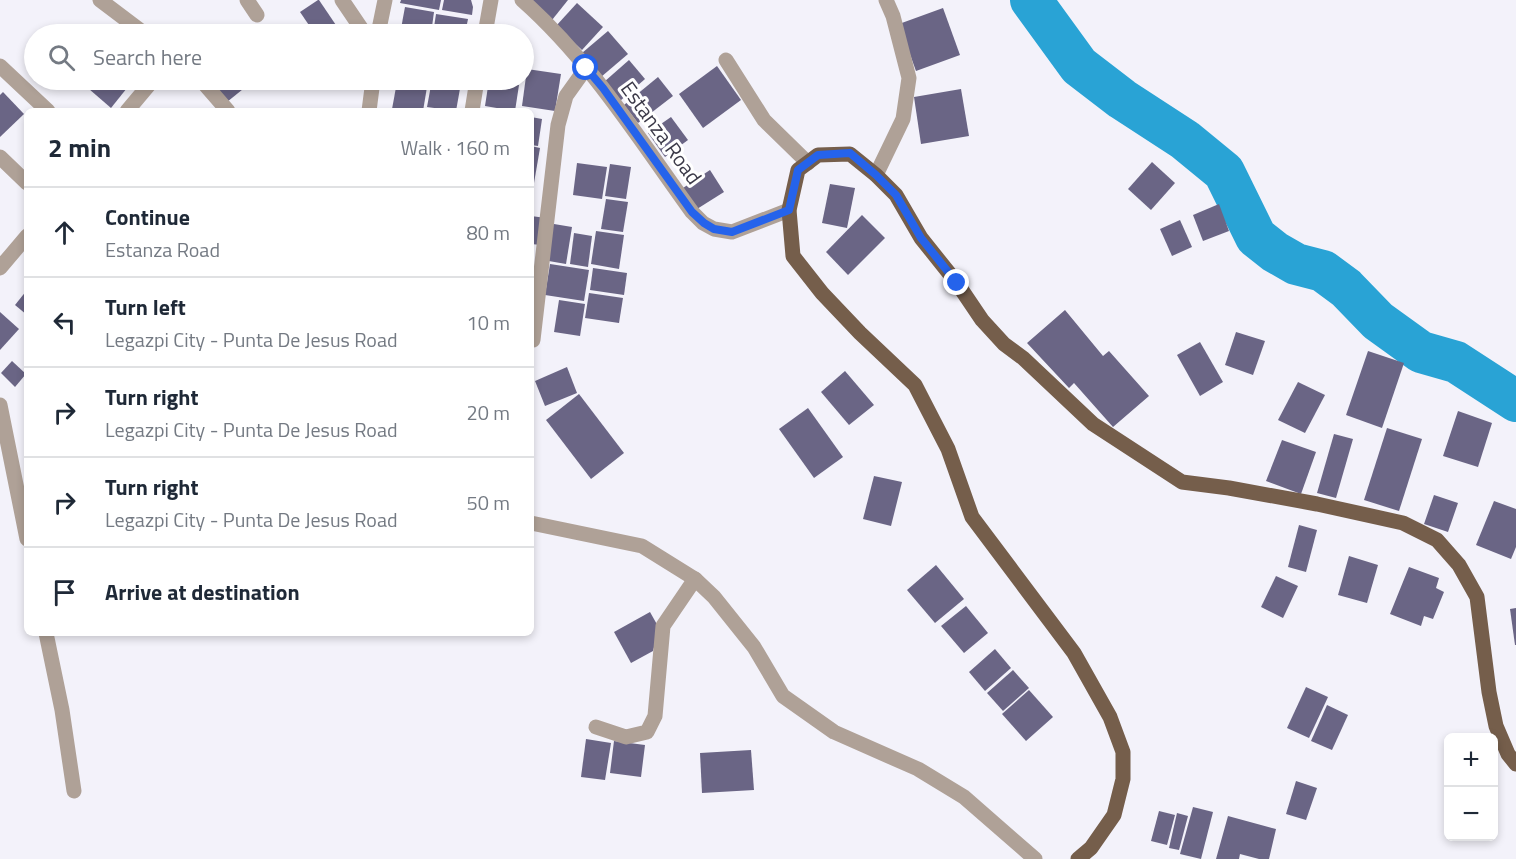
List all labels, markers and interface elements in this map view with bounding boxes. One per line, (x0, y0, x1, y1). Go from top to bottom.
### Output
search box (24, 24, 534, 90)
text: Search here (93, 40, 202, 74)
icon: search (45, 41, 78, 74)
route start (572, 54, 598, 80)
street label: Estanza Road (613, 74, 710, 191)
text: 2 min (48, 128, 111, 167)
text: Walk · 160 m (401, 132, 510, 163)
text: Continue (105, 200, 190, 234)
icon: ahead (48, 216, 81, 249)
text: 80 m (466, 217, 510, 248)
text: Estanza Road (105, 234, 220, 265)
route end (943, 269, 969, 295)
text: Turn left (105, 290, 186, 324)
icon: left (48, 306, 81, 339)
text: 10 m (466, 307, 510, 338)
text: Legazpi City - Punta De Jesus Road (105, 324, 398, 355)
text: Turn right (105, 380, 199, 414)
icon: right (48, 396, 81, 429)
text: 20 m (466, 397, 510, 428)
text: Legazpi City - Punta De Jesus Road (105, 414, 398, 445)
text: Turn right (105, 470, 199, 504)
icon: right (48, 486, 81, 519)
text: 50 m (466, 487, 510, 518)
text: Legazpi City - Punta De Jesus Road (105, 504, 398, 535)
text: Arrive at destination (105, 575, 300, 609)
icon: arrive (48, 576, 81, 609)
map controls (1444, 733, 1498, 841)
button: + (1444, 733, 1498, 787)
button: − (1444, 787, 1498, 841)

